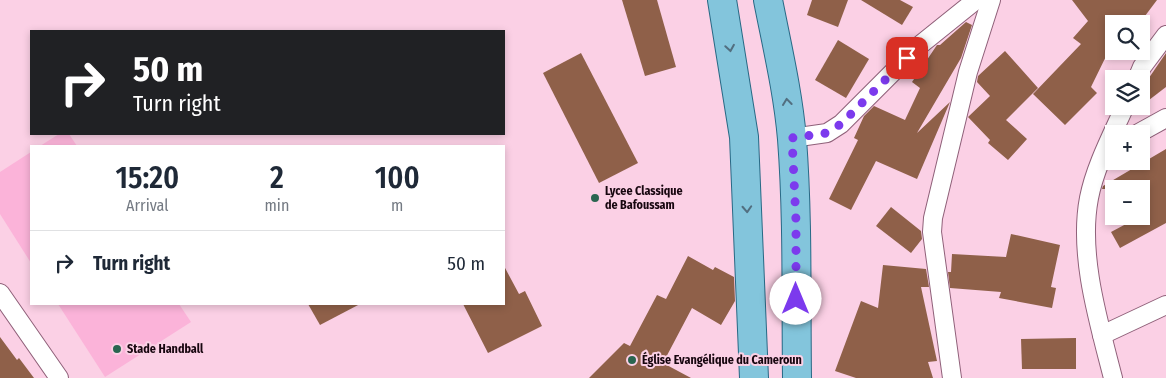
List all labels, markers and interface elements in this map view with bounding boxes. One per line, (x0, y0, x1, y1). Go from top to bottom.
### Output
map controls (1105, 15, 1150, 225)
button: search (1105, 15, 1150, 60)
pin (886, 37, 928, 79)
one-way arrow (724, 44, 735, 52)
icon: arrive (893, 44, 921, 72)
text: 50 m (133, 48, 203, 90)
icon: right (50, 50, 115, 115)
button: layers (1105, 70, 1150, 115)
text: Turn right (133, 90, 221, 117)
one-way arrow (782, 98, 793, 106)
button: + (1105, 125, 1150, 170)
text: 15:20 (115, 160, 179, 196)
text: 2 (270, 160, 284, 196)
text: 100 (375, 160, 420, 196)
button: − (1105, 180, 1150, 225)
place label: Lycee Classique de Bafoussam (605, 184, 683, 212)
marker: Lycee Classique de Bafoussam (589, 192, 601, 204)
text: Arrival (126, 196, 168, 215)
text: min (265, 196, 289, 215)
text: m (391, 196, 403, 215)
one-way arrow (742, 206, 753, 214)
icon: right (50, 249, 78, 277)
text: Turn right (93, 252, 170, 275)
text: 50 m (447, 252, 485, 275)
position arrow (769, 272, 821, 324)
place label: Stade Handball (127, 342, 204, 356)
marker: Stade Handball (111, 343, 123, 355)
place label: Église Evangélique du Cameroun (642, 351, 802, 367)
marker: Église Evangélique du Cameroun (626, 354, 638, 366)

